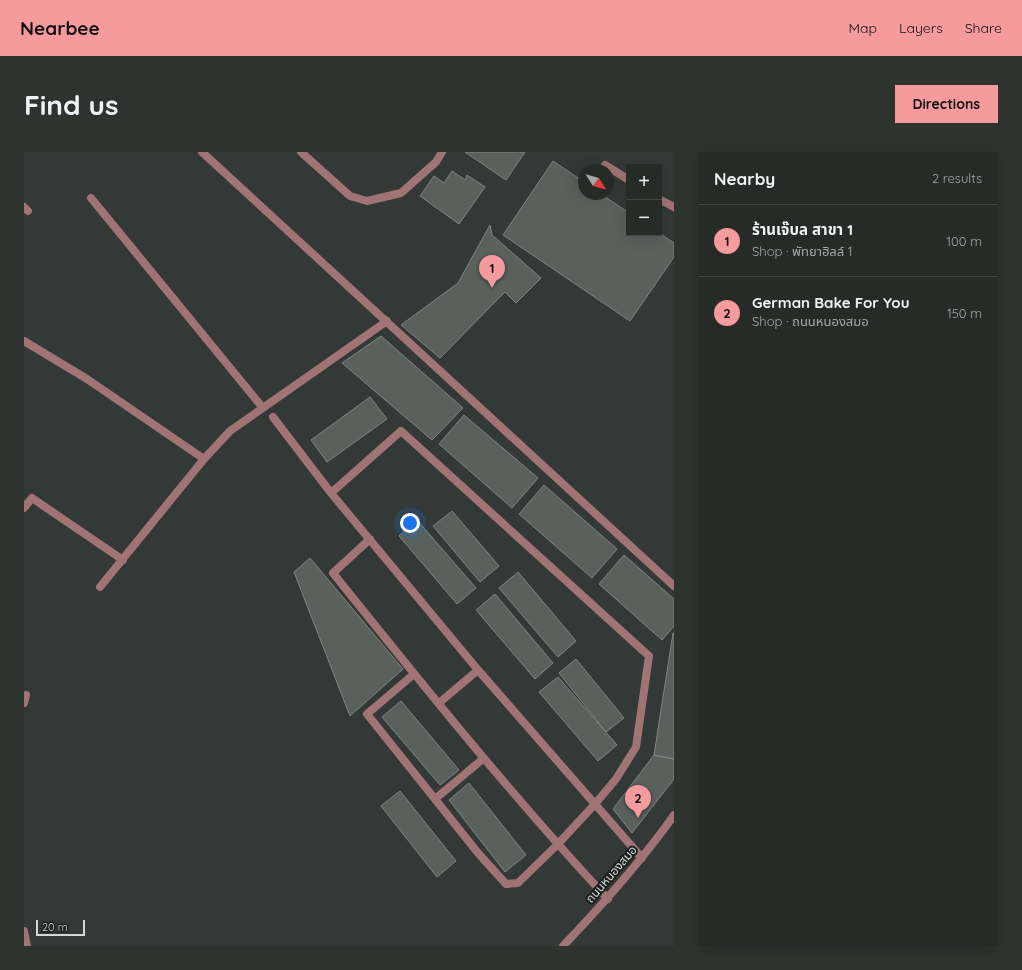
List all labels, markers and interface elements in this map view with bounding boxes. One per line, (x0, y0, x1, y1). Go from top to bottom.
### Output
text: Nearbee (20, 16, 100, 40)
text: Map (848, 19, 877, 37)
text: Layers (899, 19, 943, 37)
text: Share (965, 19, 1002, 37)
button: Directions (895, 85, 998, 123)
text: Find us (24, 87, 118, 122)
north arrow (578, 164, 614, 200)
map controls (626, 164, 662, 236)
button: + (626, 164, 662, 200)
text: Nearby (714, 168, 775, 189)
text: 2 results (932, 170, 982, 186)
button: − (626, 200, 662, 236)
text: ร้านเจ๊บล สาขา 1 (752, 220, 853, 239)
text: 1 (724, 233, 730, 249)
text: 100 m (946, 233, 982, 249)
text: Shop · พัทยาฮิลล์ 1 (752, 243, 853, 259)
pin: 1 (479, 255, 505, 288)
text: German Bake For You (752, 293, 909, 312)
text: 2 (723, 305, 731, 321)
text: 150 m (947, 305, 982, 321)
text: Shop · ถนนหนองสมอ (752, 313, 869, 329)
your location (400, 513, 420, 533)
pin: 2 (625, 785, 651, 818)
street label: ถนนหนองสมอ (582, 842, 640, 906)
scale bar (36, 918, 85, 937)
text: 20 m (42, 920, 68, 934)

